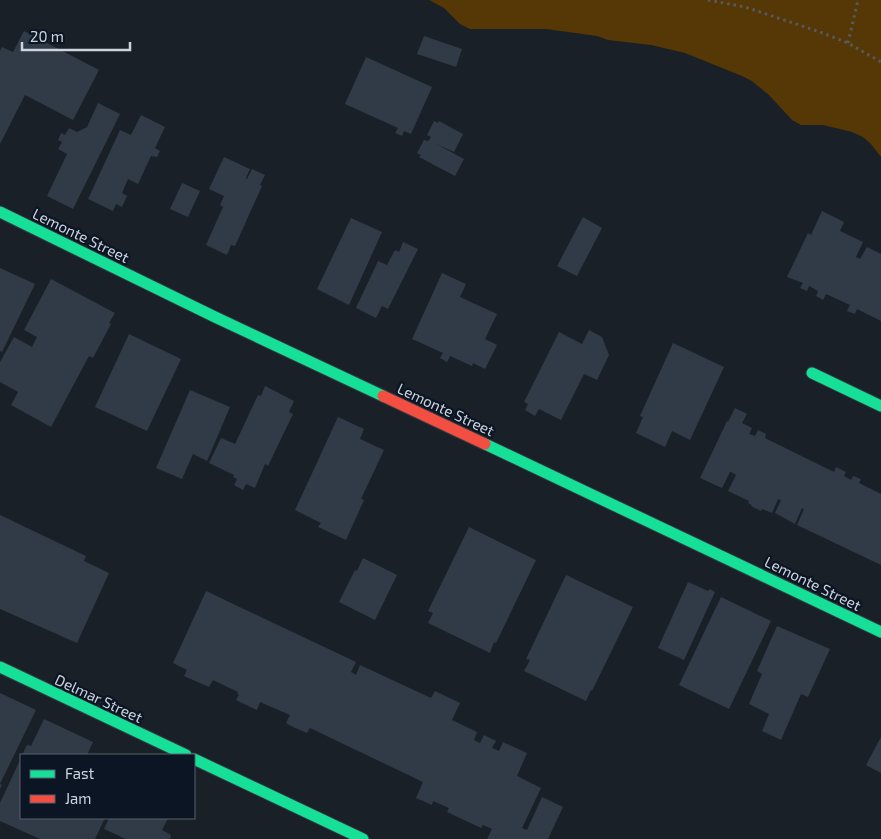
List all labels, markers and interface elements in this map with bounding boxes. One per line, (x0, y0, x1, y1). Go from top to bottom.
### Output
scale bar (22, 20, 130, 52)
text: 20 m (30, 27, 64, 45)
street label: Lemonte Street (30, 204, 132, 266)
street label: Lemonte Street (395, 379, 498, 439)
street label: Lemonte Street (762, 552, 864, 614)
street label: Delmar Street (52, 670, 146, 726)
legend (20, 754, 195, 819)
text: Fast (65, 764, 95, 782)
text: Jam (65, 789, 91, 807)

